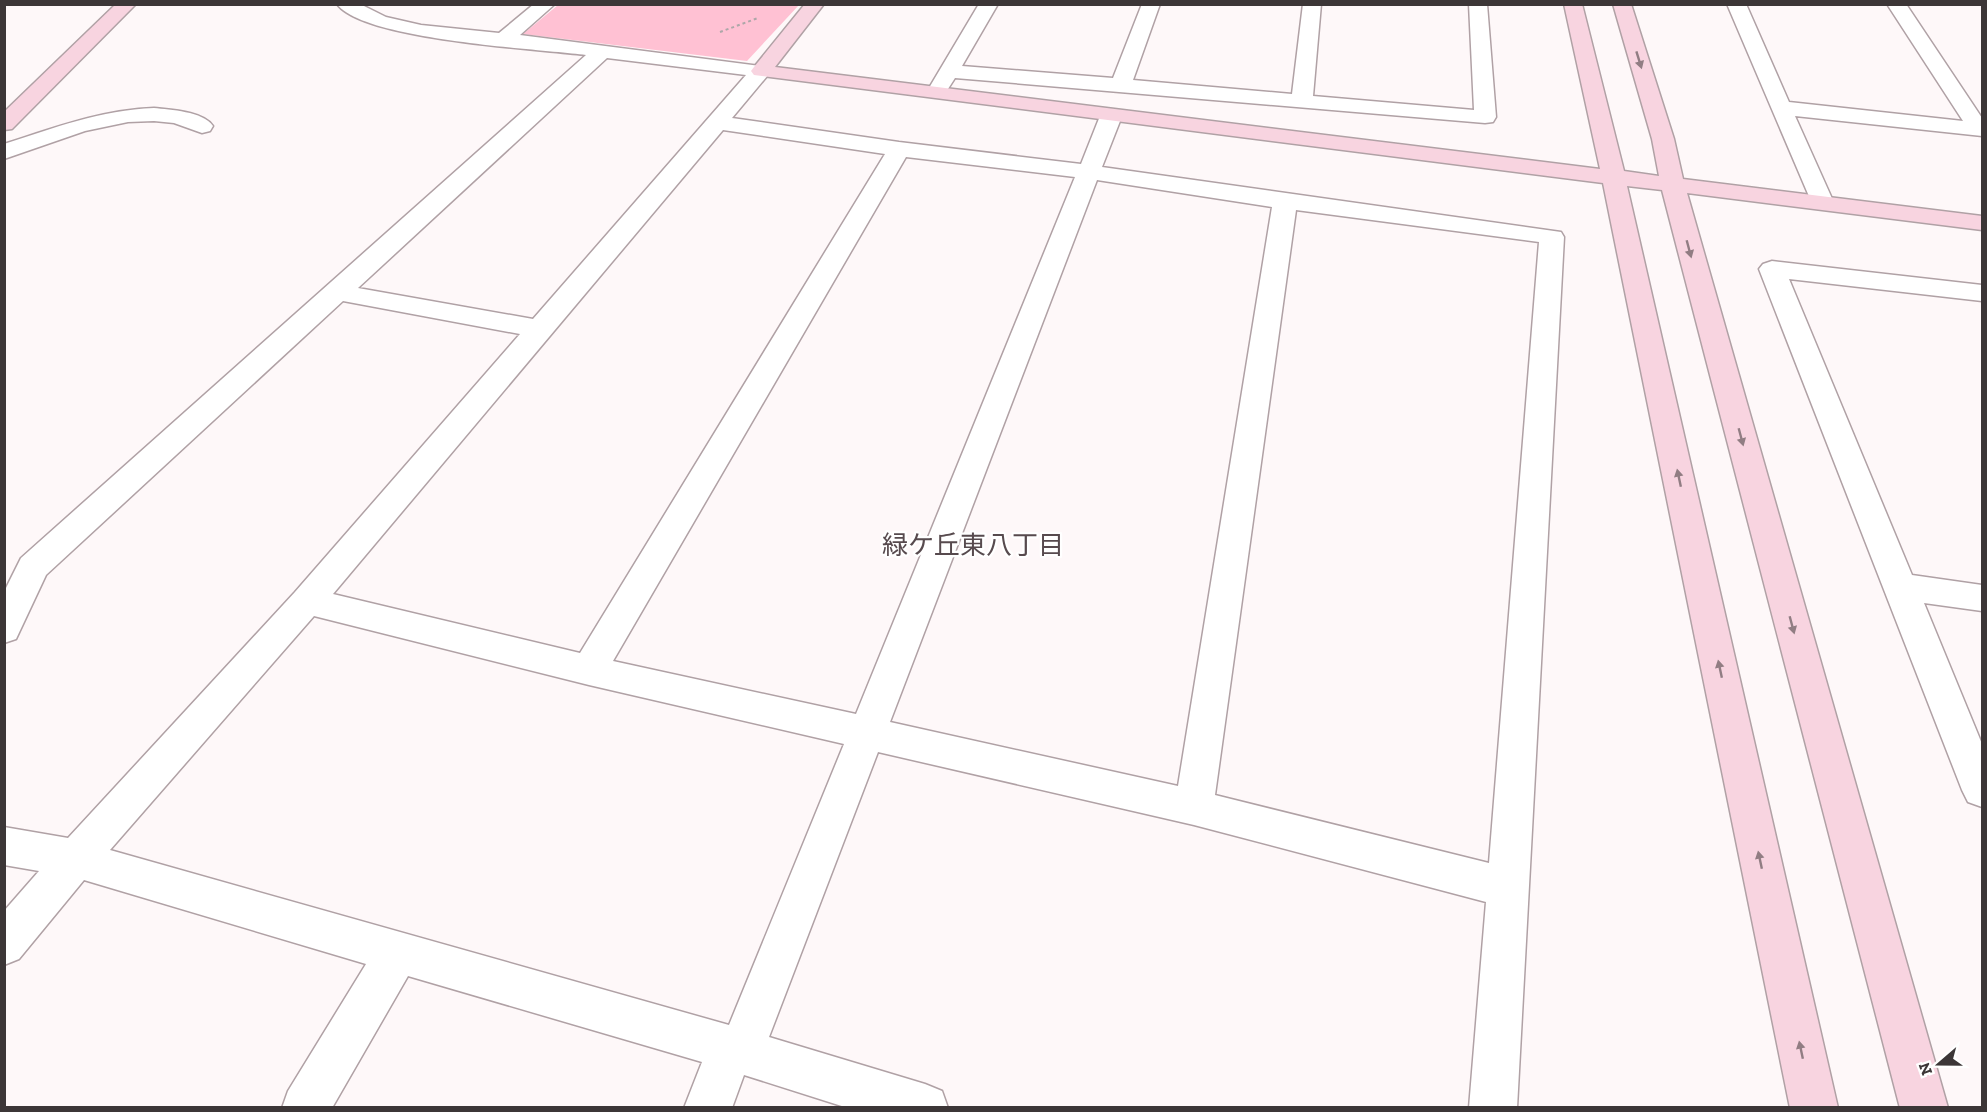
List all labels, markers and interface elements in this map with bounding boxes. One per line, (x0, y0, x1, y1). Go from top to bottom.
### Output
one-way arrow (1635, 52, 1644, 70)
one-way arrow (1685, 239, 1695, 258)
one-way arrow (1737, 428, 1746, 446)
one-way arrow (1673, 469, 1683, 488)
district label: 緑ケ丘東八丁目 (882, 529, 1064, 561)
one-way arrow (1788, 616, 1798, 634)
one-way arrow (1714, 660, 1724, 678)
one-way arrow (1755, 850, 1765, 869)
north arrow (1909, 1034, 1969, 1094)
one-way arrow (1796, 1041, 1806, 1060)
text: N (1914, 1060, 1936, 1078)

